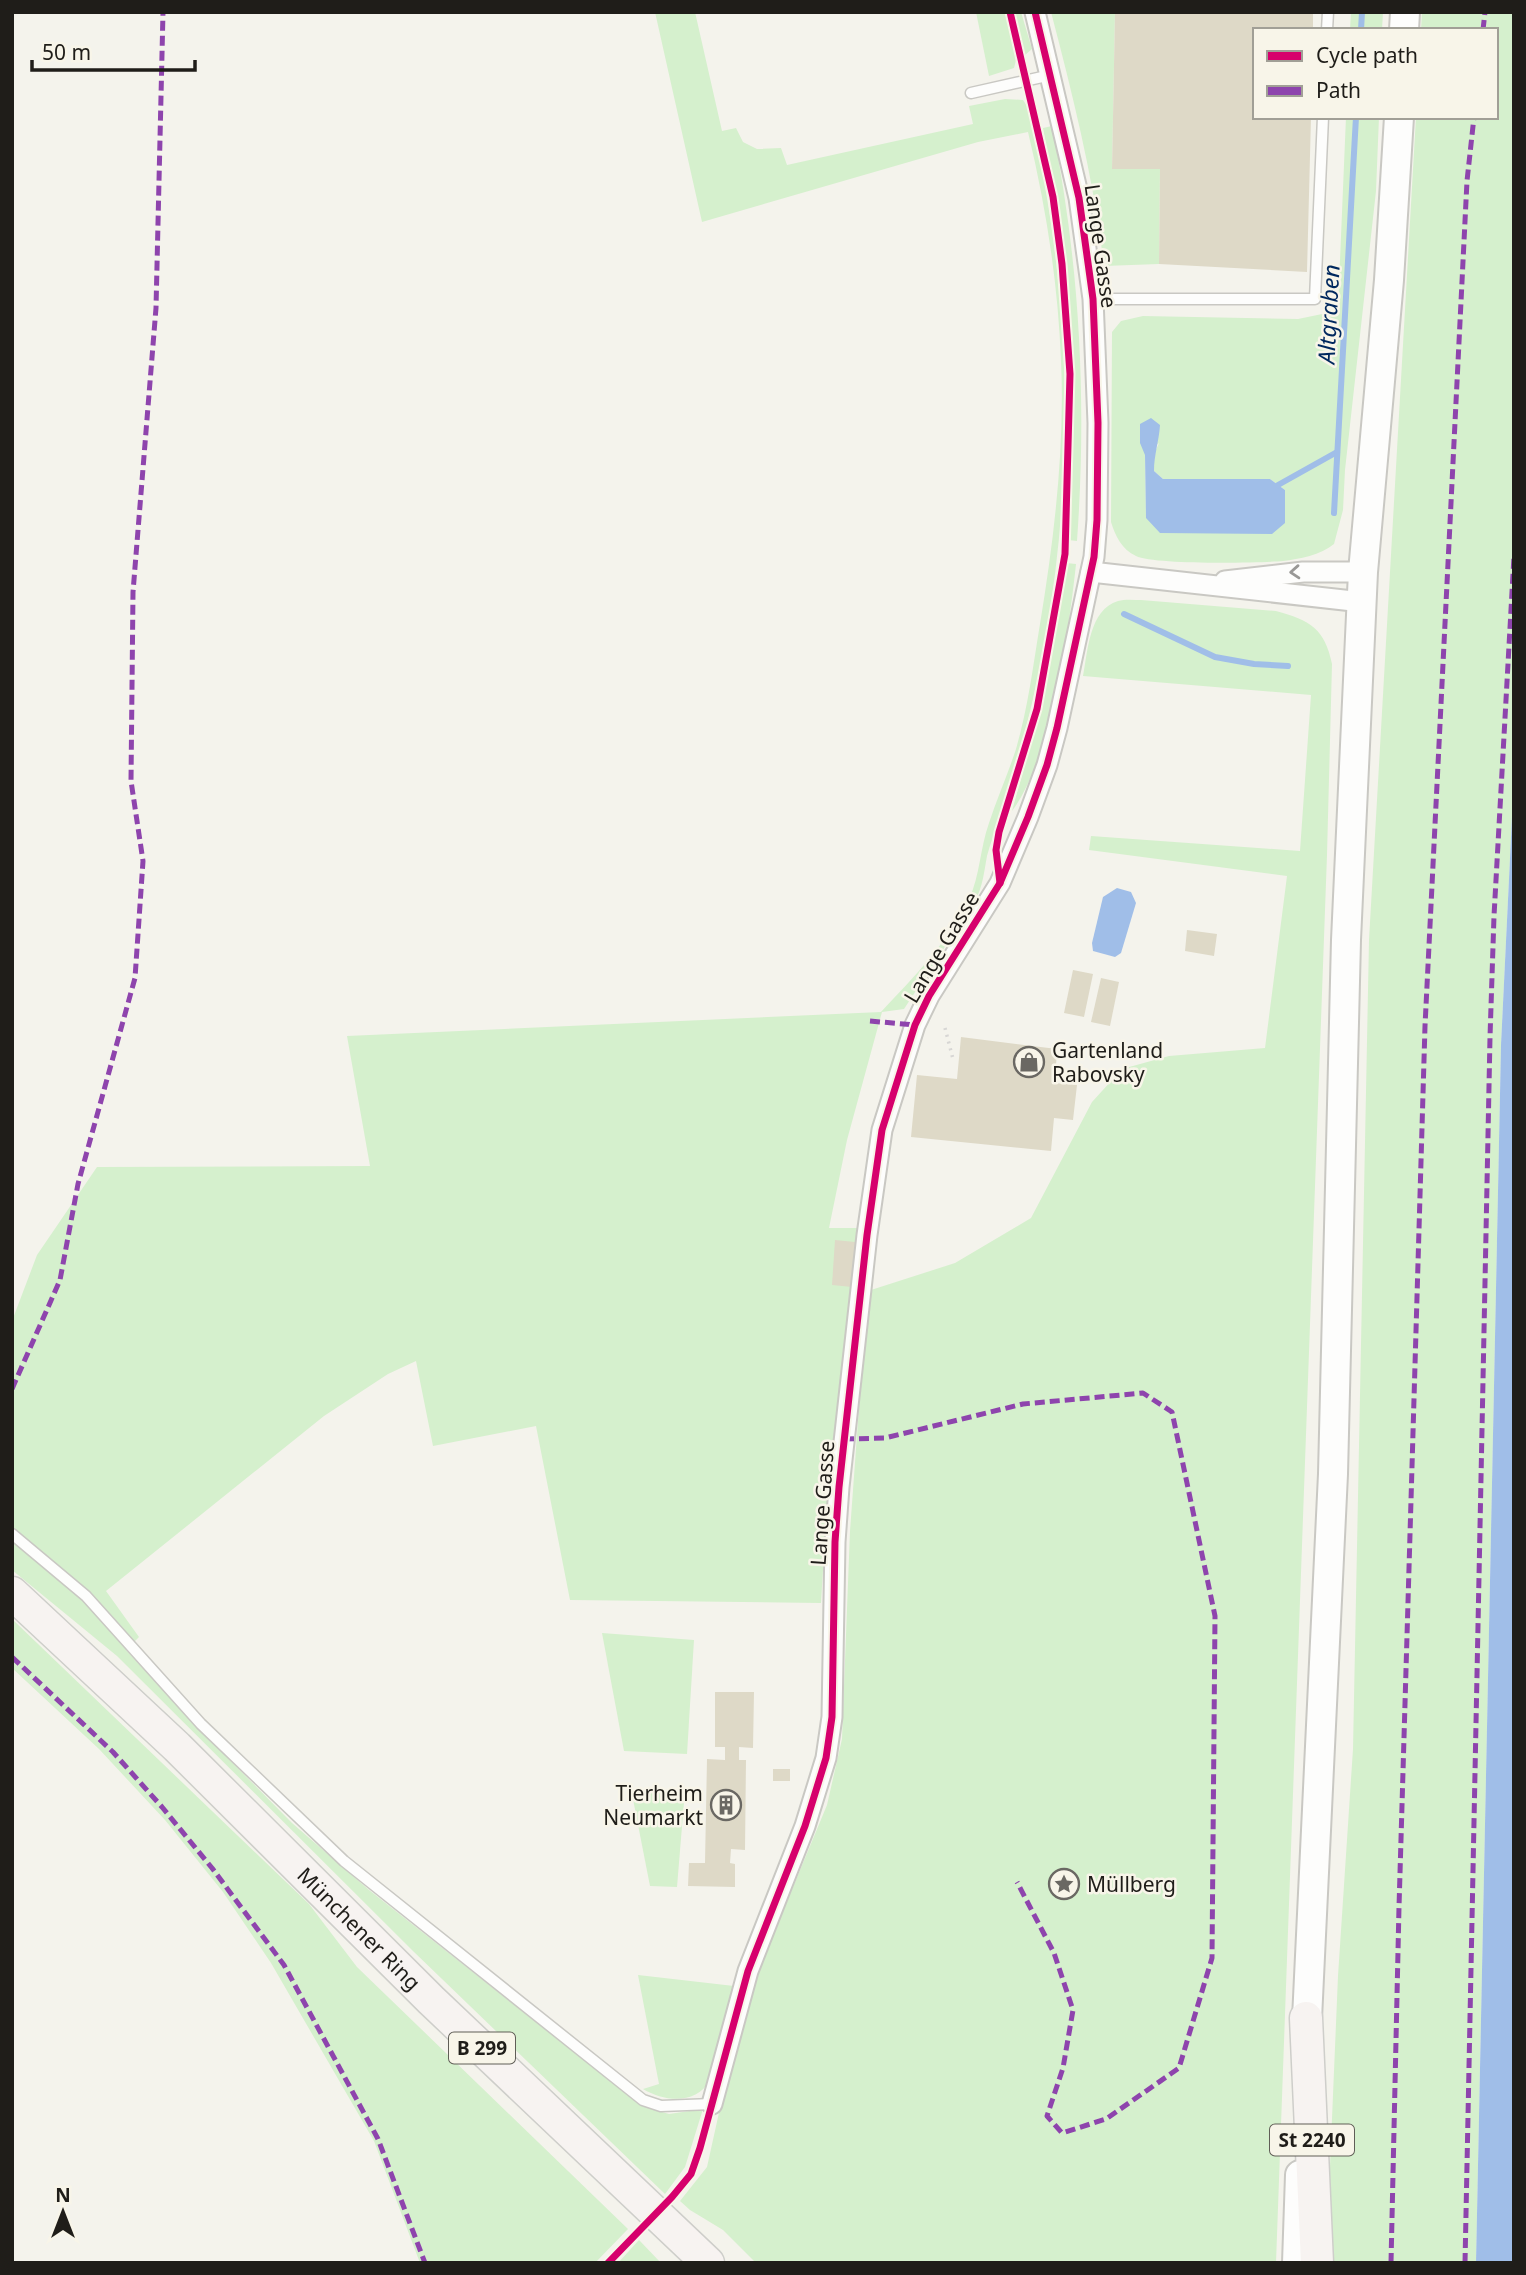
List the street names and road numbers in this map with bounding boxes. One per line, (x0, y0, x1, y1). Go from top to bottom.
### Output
street label: Lange Gasse (1078, 182, 1124, 310)
street label: Lange Gasse (897, 886, 985, 1008)
street label: Lange Gasse (804, 1440, 840, 1566)
street label: Münchener Ring (292, 1861, 427, 1996)
road number: B 299 (449, 2032, 515, 2064)
road number: St 2240 (1270, 2124, 1354, 2156)

